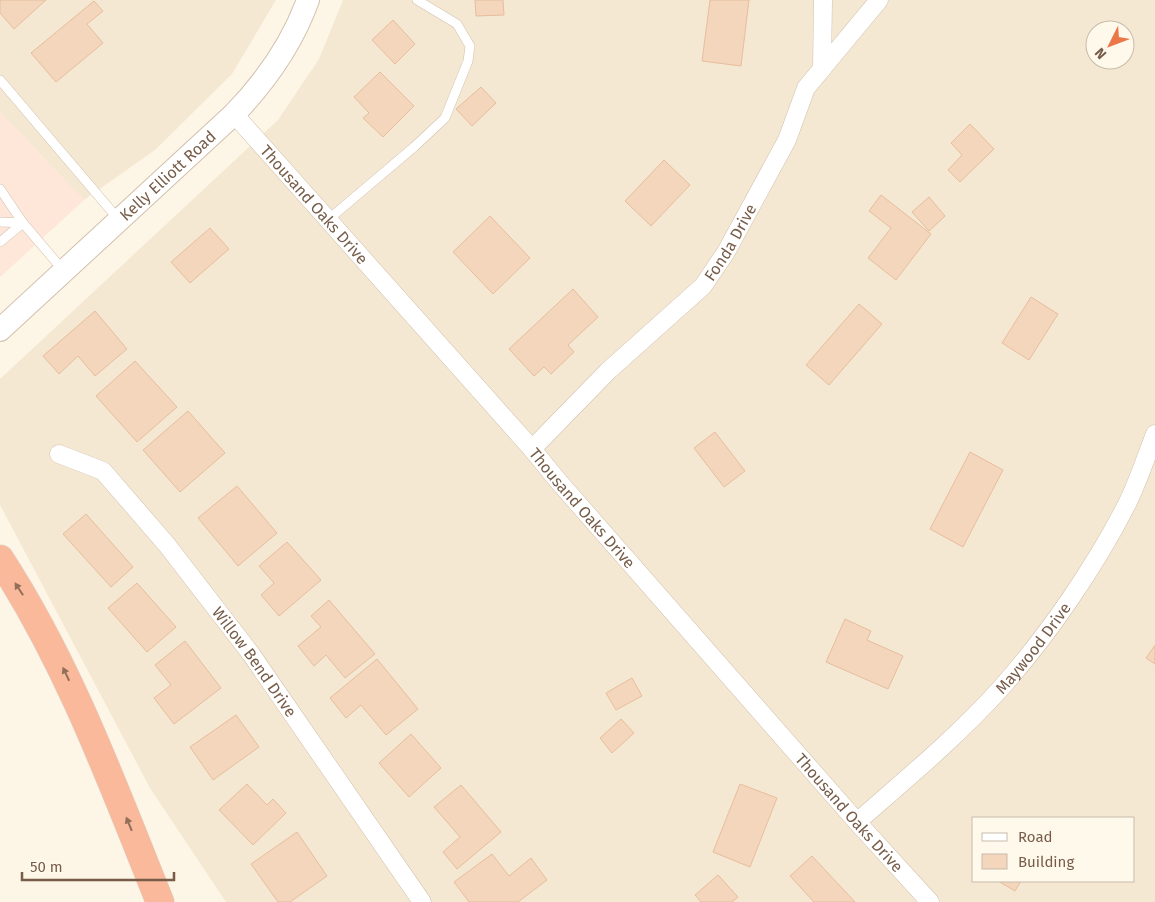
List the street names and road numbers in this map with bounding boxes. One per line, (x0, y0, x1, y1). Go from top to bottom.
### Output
street label: Kelly Elliott Road (116, 126, 219, 224)
street label: Thousand Oaks Drive (257, 141, 372, 268)
street label: Fonda Drive (700, 200, 760, 284)
street label: Thousand Oaks Drive (525, 444, 640, 572)
street label: Maywood Drive (991, 599, 1074, 697)
street label: Willow Bend Drive (208, 603, 301, 720)
street label: Thousand Oaks Drive (792, 749, 907, 876)

